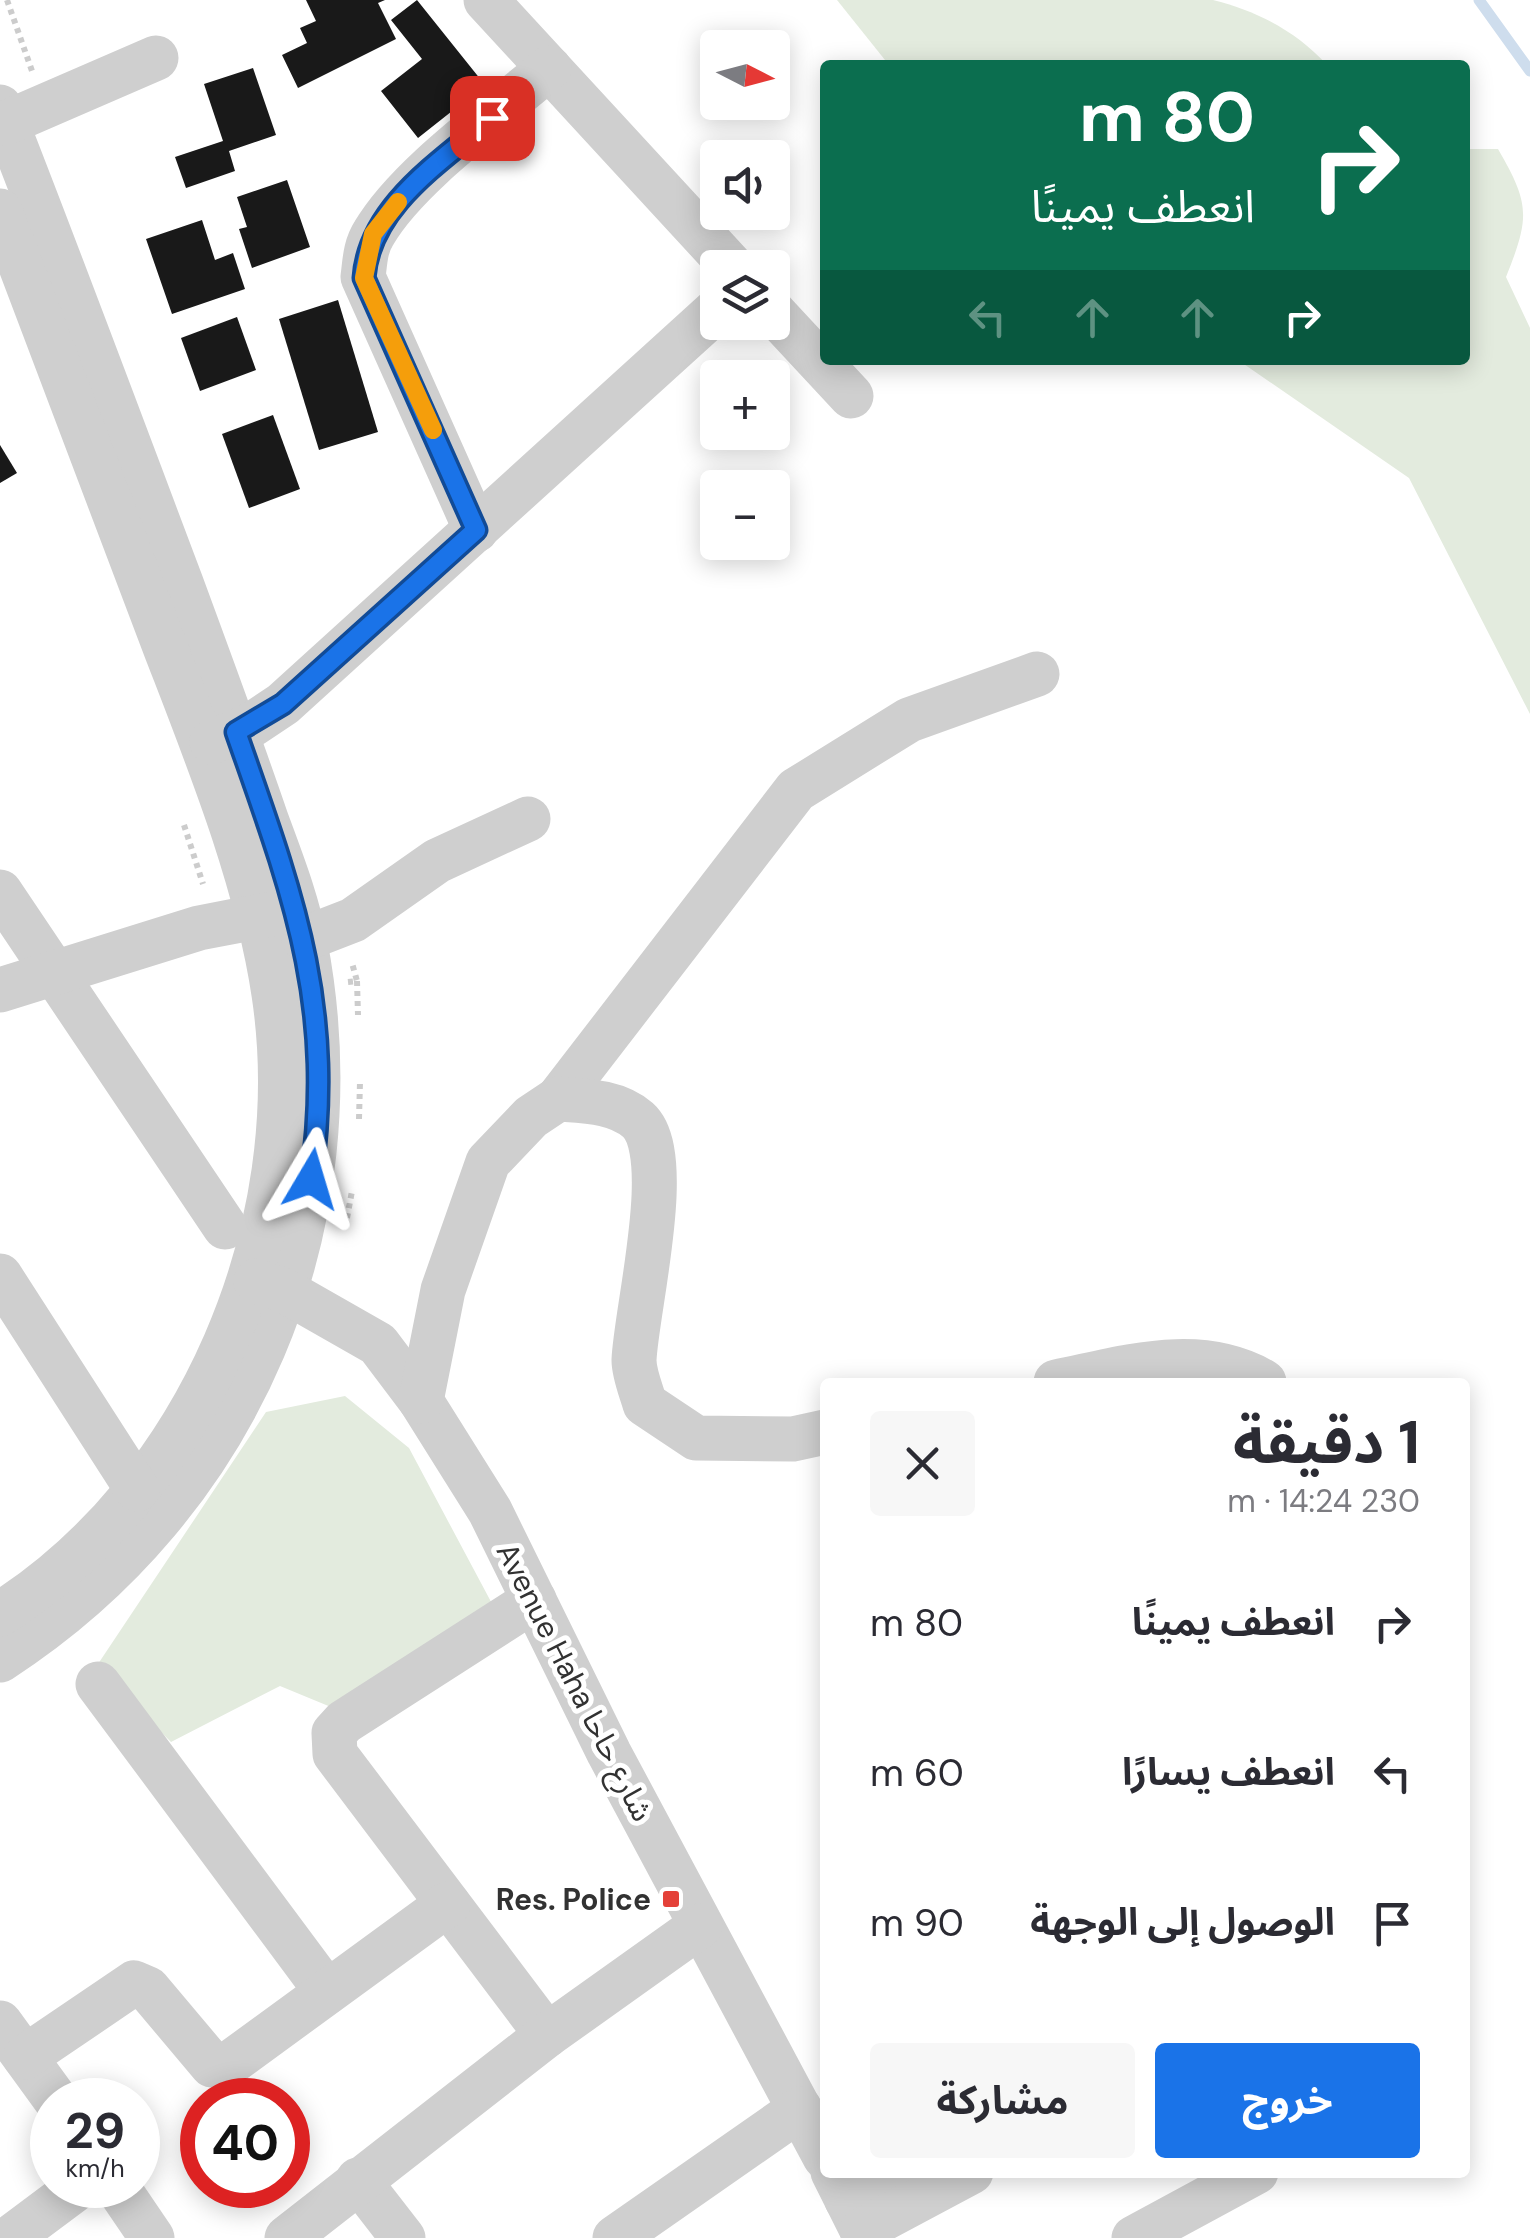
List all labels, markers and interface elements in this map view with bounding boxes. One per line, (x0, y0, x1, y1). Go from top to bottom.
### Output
north arrow (700, 30, 790, 120)
map controls (700, 30, 790, 560)
text: 80 m (1079, 72, 1255, 163)
pin (450, 76, 535, 161)
icon: arrive (465, 91, 520, 146)
icon: right (1290, 100, 1420, 230)
button: sound (700, 140, 790, 230)
text: انعطف يمينًا (1031, 177, 1255, 236)
button: layers (700, 250, 790, 340)
icon: left (960, 290, 1015, 345)
icon: ahead (1065, 290, 1120, 345)
icon: ahead (1170, 290, 1225, 345)
icon: right (1275, 290, 1330, 345)
button: + (700, 360, 790, 450)
button: − (700, 470, 790, 560)
position arrow (259, 1127, 363, 1231)
text: 1 دقيقة (1233, 1403, 1420, 1482)
button: close (870, 1411, 975, 1516)
text: 230 m · 14:24 (1227, 1480, 1420, 1522)
street label: Avenue Haha شارع حاحا (485, 1536, 662, 1829)
icon: right (1365, 1596, 1420, 1651)
text: انعطف يمينًا (1132, 1597, 1335, 1647)
text: 80 m (870, 1598, 963, 1648)
icon: left (1365, 1746, 1420, 1801)
text: انعطف يسارًا (1122, 1747, 1335, 1797)
text: 60 m (870, 1748, 964, 1798)
place label: Res. Police (496, 1880, 651, 1919)
marker: Res. Police (660, 1888, 682, 1910)
icon: arrive (1365, 1896, 1420, 1951)
text: الوصول إلى الوجهة (1030, 1897, 1335, 1947)
text: 90 m (870, 1898, 964, 1948)
button: مشاركة (870, 2043, 1135, 2158)
button: خروج (1155, 2043, 1420, 2158)
speed limit sign: 40 (180, 2078, 310, 2208)
text: 29 (65, 2098, 125, 2164)
text: km/h (65, 2152, 125, 2185)

